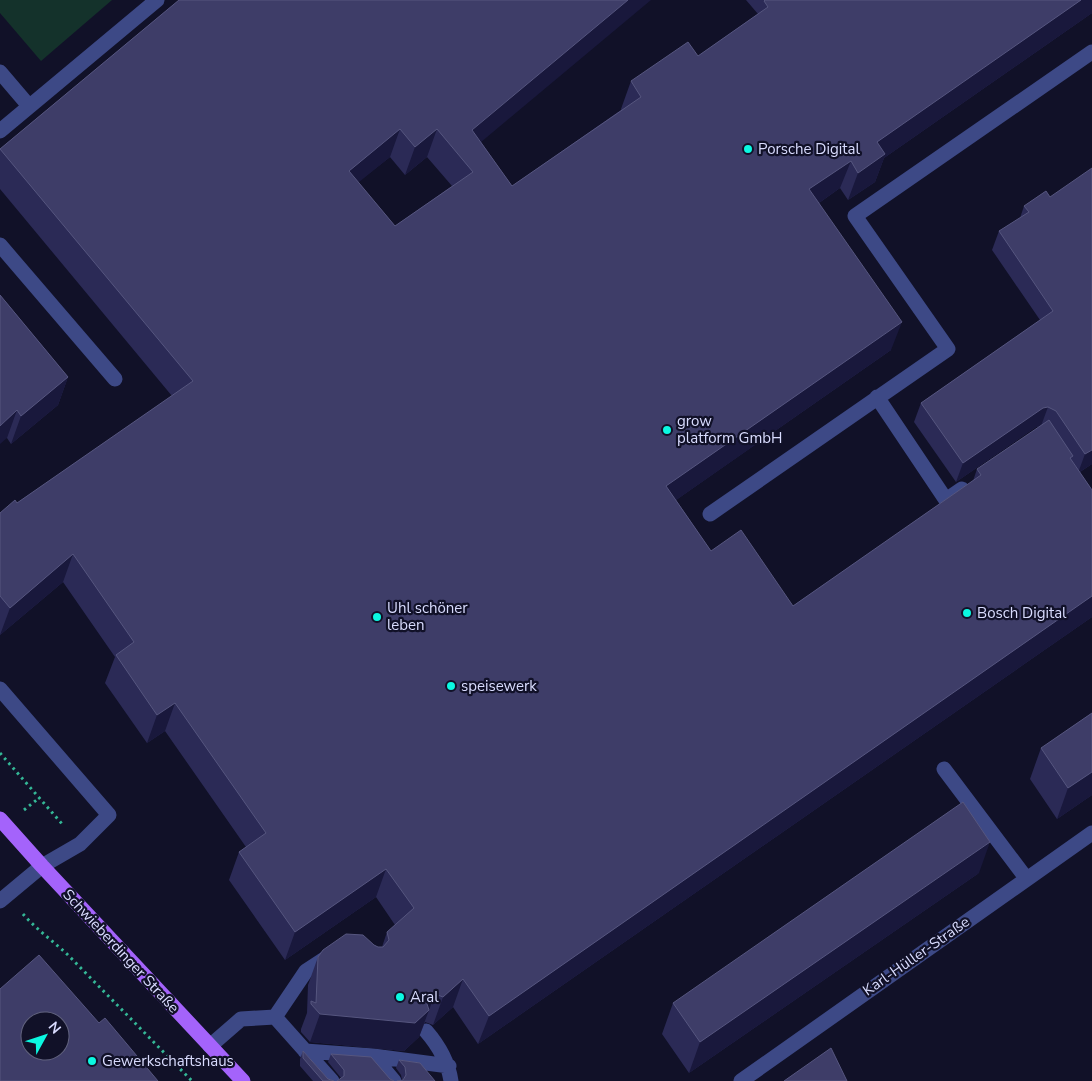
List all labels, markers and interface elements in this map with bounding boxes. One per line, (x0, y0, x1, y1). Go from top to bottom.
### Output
place label: Porsche Digital (758, 139, 860, 159)
marker: Porsche Digital (742, 143, 754, 155)
place label: grow platform GmbH (677, 411, 783, 448)
marker: grow platform GmbH (661, 424, 673, 436)
place label: Uhl schöner leben (387, 598, 468, 635)
place label: Bosch Digital (977, 603, 1067, 623)
marker: Bosch Digital (961, 607, 973, 619)
marker: Uhl schöner leben (371, 611, 383, 623)
place label: speisewerk (461, 676, 537, 696)
marker: speisewerk (445, 680, 457, 692)
street label: Schwieberdinger Straße (58, 885, 184, 1017)
street label: Karl-Hüller-Straße (859, 912, 973, 1000)
place label: Aral (410, 987, 439, 1007)
marker: Aral (394, 991, 406, 1003)
north arrow (20, 1011, 70, 1061)
text: N (44, 1018, 65, 1038)
place label: Gewerkschaftshaus (102, 1051, 234, 1071)
marker: Gewerkschaftshaus (86, 1055, 98, 1067)

